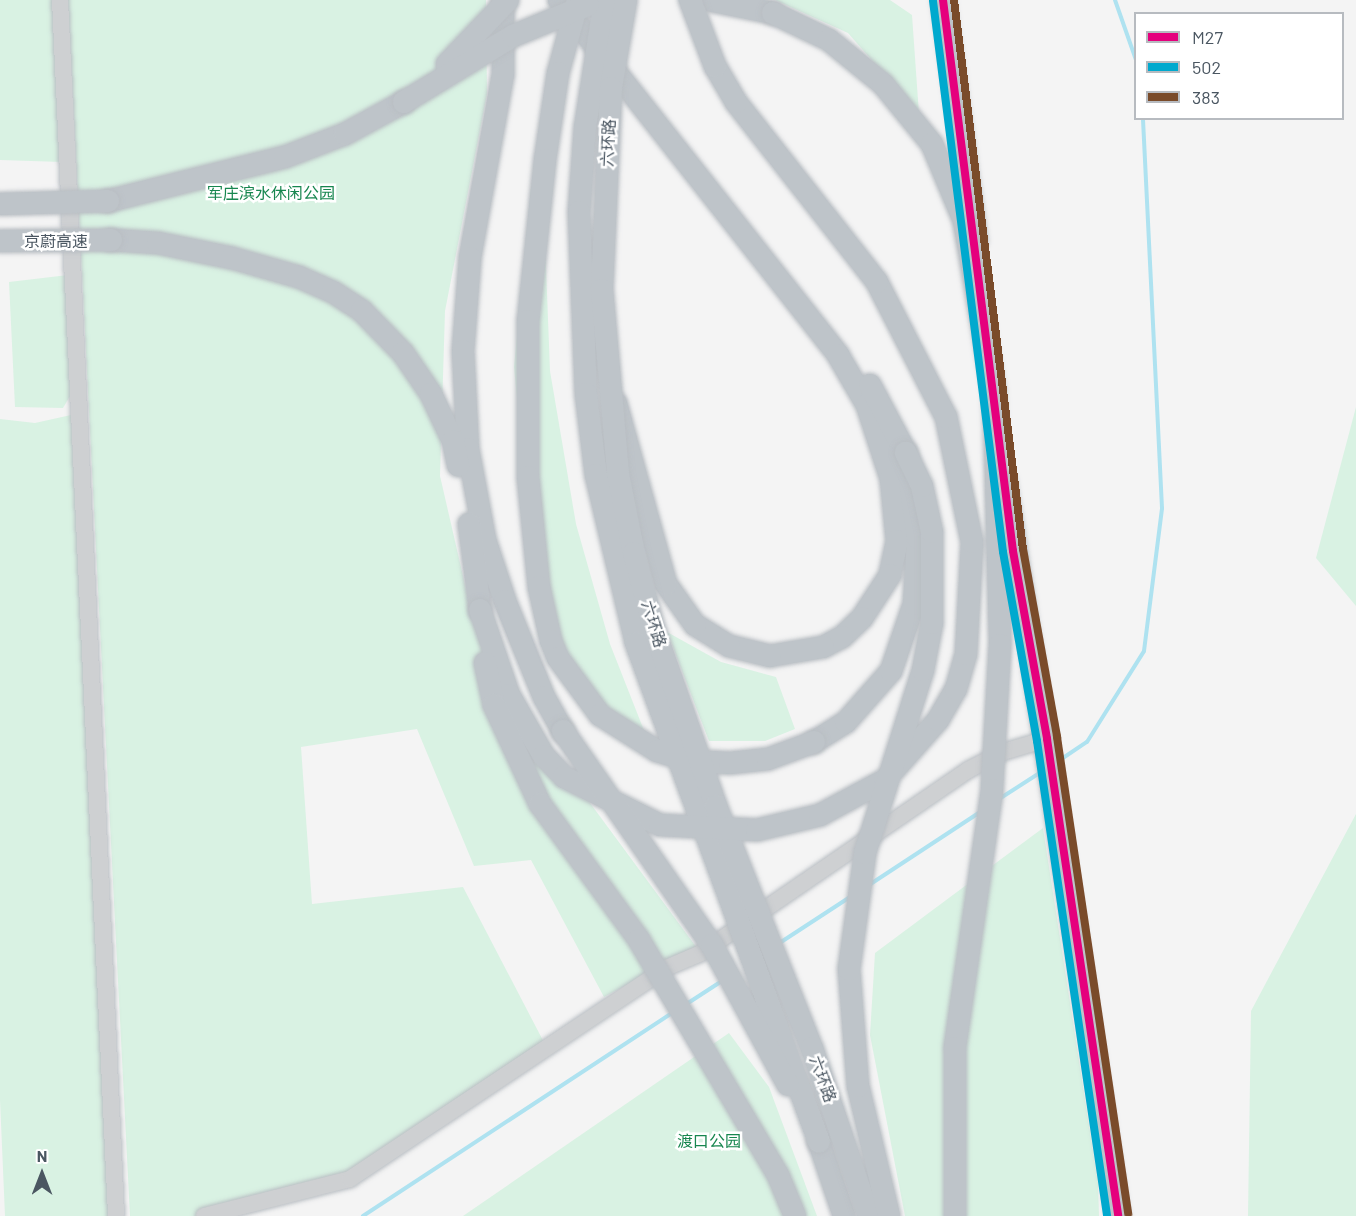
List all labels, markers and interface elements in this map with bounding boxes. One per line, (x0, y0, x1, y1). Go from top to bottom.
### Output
legend (1134, 12, 1344, 120)
text: M27 (1192, 26, 1223, 48)
text: 502 (1192, 56, 1221, 78)
text: 383 (1192, 86, 1220, 108)
street label: 六环路 (597, 119, 619, 167)
park label: 军庄滨水休闲公园 (207, 183, 335, 203)
street label: 京蔚高速 (24, 231, 88, 251)
street label: 六环路 (638, 598, 670, 650)
street label: 六环路 (806, 1053, 840, 1105)
park label: 渡口公园 (677, 1131, 741, 1151)
north arrow (12, 1144, 72, 1204)
text: N (37, 1146, 47, 1165)

